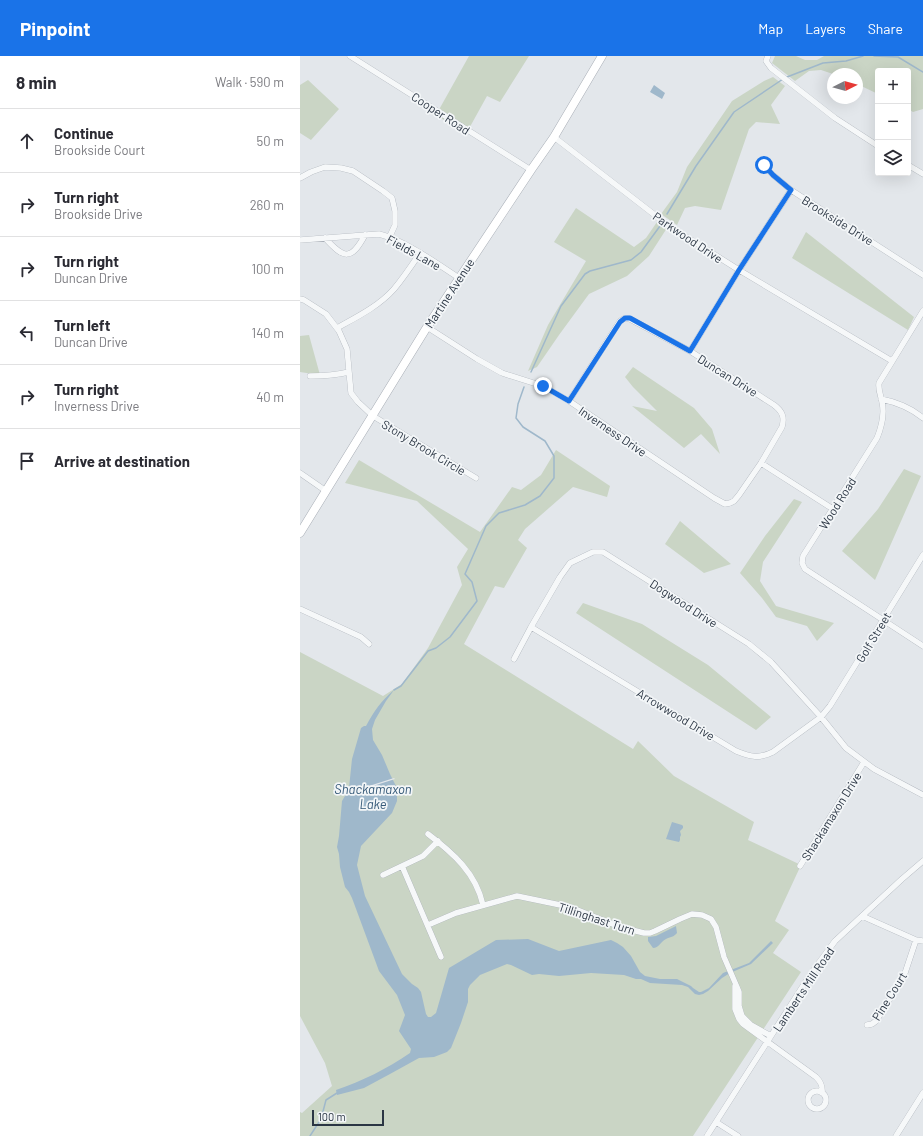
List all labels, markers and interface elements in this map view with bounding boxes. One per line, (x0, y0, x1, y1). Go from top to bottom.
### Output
text: Pinpoint (20, 17, 90, 40)
text: Map (758, 20, 783, 37)
text: Layers (805, 20, 846, 37)
text: Share (868, 20, 903, 37)
north arrow (827, 68, 863, 104)
map controls (875, 68, 911, 176)
button: + (875, 68, 911, 104)
text: 8 min (16, 72, 56, 92)
text: Walk · 590 m (215, 74, 284, 90)
street label: Cooper Road (409, 89, 473, 137)
button: − (875, 104, 911, 140)
text: Continue (54, 124, 114, 142)
icon: ahead (16, 130, 38, 152)
text: 50 m (257, 133, 284, 149)
button: layers (875, 140, 911, 176)
text: Brookside Court (54, 142, 145, 158)
route start (755, 156, 773, 174)
text: Turn right (54, 188, 119, 206)
street label: Brookside Drive (800, 192, 876, 248)
icon: right (16, 194, 38, 216)
text: 260 m (250, 197, 284, 213)
text: Brookside Drive (54, 206, 143, 222)
street label: Parkwood Drive (651, 209, 725, 265)
street label: Fields Lane (385, 231, 443, 273)
text: Turn right (54, 252, 119, 270)
street label: Martine Avenue (421, 256, 477, 330)
icon: right (16, 258, 38, 280)
text: 100 m (251, 261, 284, 277)
text: Duncan Drive (54, 270, 128, 286)
text: Turn left (54, 316, 110, 334)
icon: left (16, 322, 38, 344)
text: 140 m (252, 325, 284, 341)
text: Duncan Drive (54, 334, 128, 350)
street label: Duncan Drive (695, 351, 761, 399)
route end (534, 377, 552, 395)
text: Turn right (54, 380, 119, 398)
icon: right (16, 386, 38, 408)
text: 40 m (256, 389, 284, 405)
text: Inverness Drive (54, 398, 139, 414)
street label: Inverness Drive (576, 403, 650, 459)
street label: Stony Brook Circle (380, 416, 468, 478)
icon: arrive (16, 450, 38, 472)
text: Arrive at destination (54, 452, 190, 470)
street label: Wood Road (816, 474, 858, 532)
street label: Dogwood Drive (648, 576, 720, 630)
street label: Golf Street (853, 609, 893, 665)
street label: Arrowwood Drive (635, 685, 717, 743)
street label: Shackamaxon Drive (798, 769, 864, 863)
water label: Shackamaxon Lake (334, 781, 412, 812)
street label: Tillinghast Turn (557, 899, 637, 937)
street label: Lamberts Mill Road (770, 944, 836, 1034)
street label: Pine Court (869, 969, 909, 1023)
scale bar (312, 1108, 384, 1127)
text: 100 m (318, 1110, 346, 1123)

